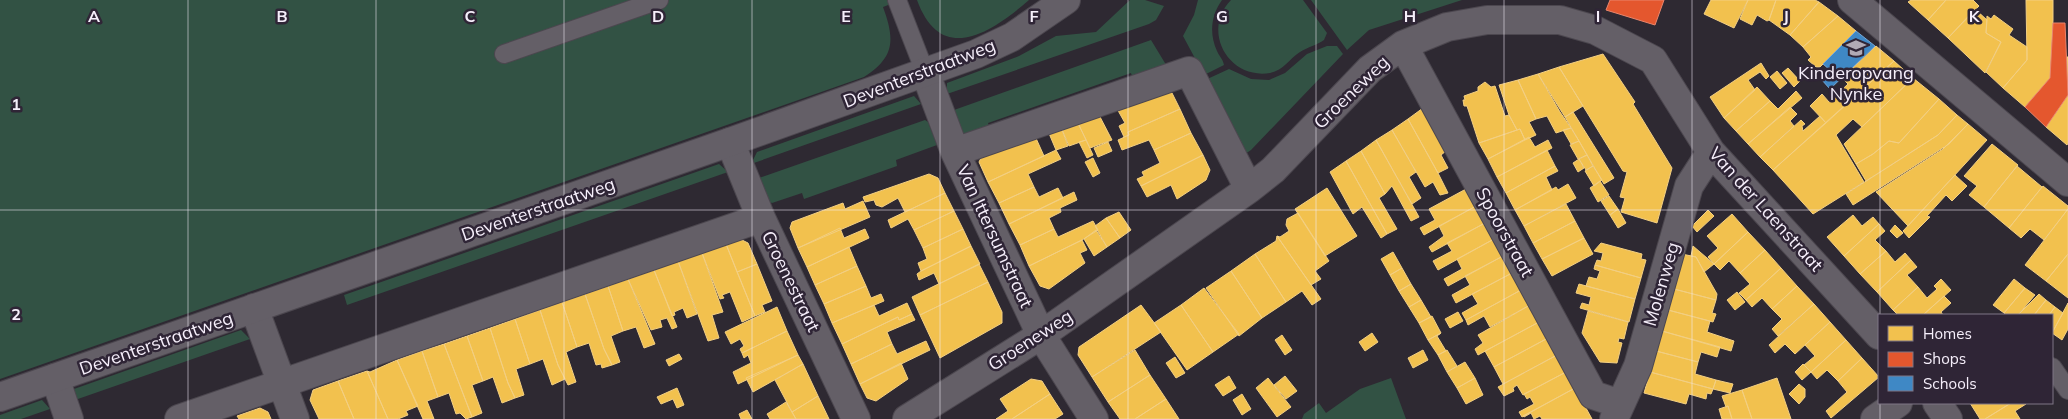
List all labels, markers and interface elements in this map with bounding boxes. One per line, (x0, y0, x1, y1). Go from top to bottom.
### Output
text: A (88, 6, 100, 26)
text: B (276, 6, 288, 26)
text: C (465, 6, 476, 26)
text: D (652, 6, 664, 26)
text: E (841, 6, 851, 26)
text: F (1029, 6, 1039, 26)
text: G (1216, 6, 1228, 26)
text: H (1404, 6, 1416, 26)
text: I (1596, 6, 1600, 26)
text: J (1783, 6, 1789, 26)
text: K (1969, 6, 1981, 26)
street label: Deventerstraatweg (840, 33, 998, 113)
school or university icon: Kinderopvang Nynke (1845, 37, 1867, 59)
street label: Groeneweg (1308, 50, 1394, 134)
place label: Kinderopvang Nynke (1798, 61, 1914, 105)
text: 1 (11, 94, 21, 114)
street label: Van der Laenstraat (1704, 142, 1828, 276)
street label: Van Ittersumstraat (952, 161, 1038, 311)
street label: Deventerstraatweg (458, 172, 618, 246)
street label: Spoorstraat (1471, 183, 1539, 281)
street label: Groenestraat (757, 227, 825, 335)
street label: Molenweg (1638, 239, 1684, 329)
text: 2 (11, 304, 21, 324)
street label: Groeneweg (983, 304, 1077, 376)
street label: Deventerstraatweg (76, 306, 236, 380)
legend (1878, 314, 2053, 404)
text: Homes (1923, 324, 1972, 343)
text: Shops (1923, 349, 1966, 368)
text: Schools (1923, 374, 1977, 393)

